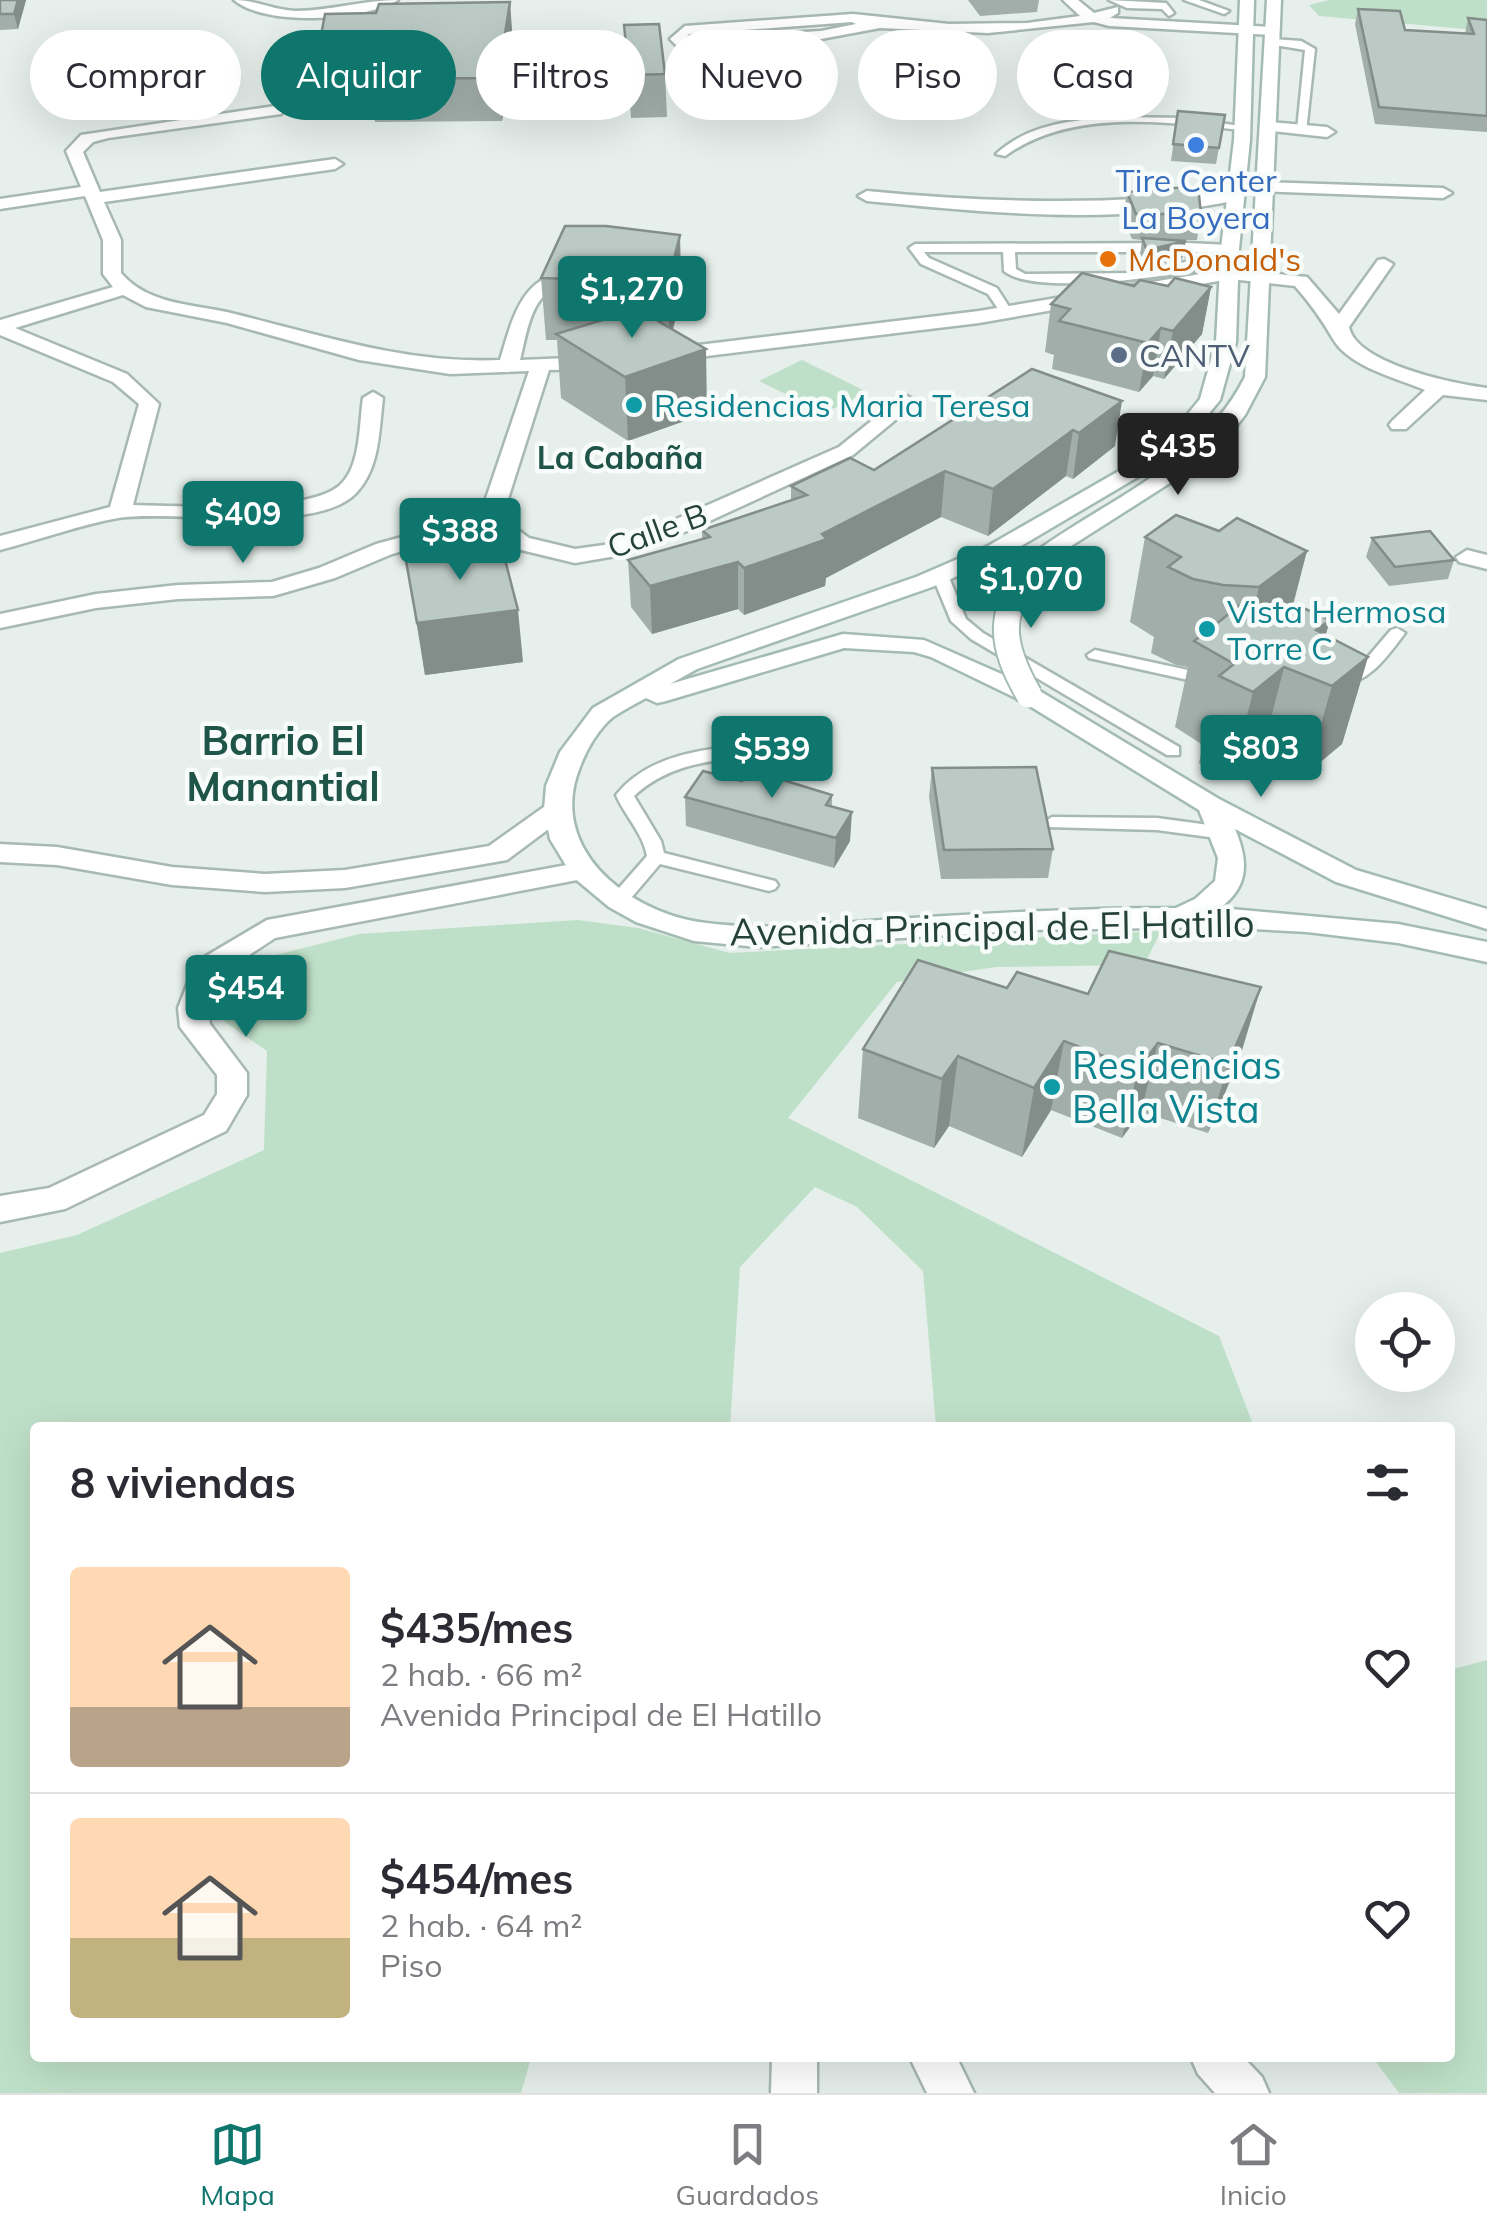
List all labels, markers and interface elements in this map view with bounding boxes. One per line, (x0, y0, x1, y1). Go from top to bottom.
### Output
chip: Comprar (30, 30, 241, 120)
chip: Alquilar (261, 30, 456, 120)
chip: Filtros (476, 30, 645, 120)
chip: Nuevo (665, 30, 838, 120)
chip: Piso (858, 30, 997, 120)
chip: Casa (1017, 30, 1169, 120)
marker: Tire Center La Boyera (1185, 134, 1207, 156)
place label: Tire Center La Boyera (1115, 160, 1277, 237)
place label: McDonald's (1128, 239, 1301, 279)
marker: McDonald's (1097, 248, 1119, 270)
pin: $1,270 (551, 256, 713, 341)
text: $1,270 (580, 268, 684, 308)
place label: CANTV (1139, 335, 1250, 375)
marker: CANTV (1108, 344, 1130, 366)
place label: Residencias Maria Teresa (654, 385, 1031, 425)
marker: Residencias Maria Teresa (623, 394, 645, 416)
pin: $435 (1119, 413, 1237, 498)
text: $435 (1140, 425, 1216, 465)
district label: La Cabaña (537, 437, 703, 477)
pin: $409 (184, 481, 302, 566)
text: $409 (205, 493, 281, 533)
street label: Calle B (602, 494, 712, 566)
pin: $388 (401, 498, 519, 583)
text: $388 (422, 510, 498, 550)
pin: $1,070 (950, 546, 1112, 631)
text: $1,070 (979, 558, 1083, 598)
place label: Vista Hermosa Torre C (1227, 591, 1446, 668)
marker: Vista Hermosa Torre C (1196, 618, 1218, 640)
district label: Barrio El Manantial (186, 715, 380, 811)
pin: $803 (1202, 715, 1320, 800)
pin: $539 (713, 716, 831, 801)
text: $803 (1223, 727, 1299, 767)
text: $539 (734, 728, 810, 768)
street label: Avenida Principal de El Hatillo (729, 898, 1255, 956)
pin: $454 (187, 955, 305, 1040)
text: $454 (208, 967, 284, 1007)
place label: Residencias Bella Vista (1072, 1041, 1282, 1133)
marker: Residencias Bella Vista (1041, 1076, 1063, 1098)
map controls (1355, 1292, 1455, 1392)
button: locate (1355, 1292, 1455, 1392)
icon: filters (1360, 1455, 1415, 1510)
text: 8 viviendas (70, 1456, 296, 1509)
text: $435/mes (380, 1601, 573, 1654)
icon: home (150, 1607, 270, 1727)
icon: heart (1360, 1640, 1415, 1695)
text: 2 hab. · 66 m² (380, 1654, 582, 1694)
text: Avenida Principal de El Hatillo (380, 1694, 822, 1734)
text: $454/mes (380, 1852, 573, 1905)
icon: home (150, 1858, 270, 1978)
icon: heart (1360, 1891, 1415, 1946)
text: 2 hab. · 64 m² (380, 1905, 582, 1945)
text: Piso (380, 1945, 443, 1985)
tab: Mapa (200, 2117, 275, 2212)
tab: Guardados (675, 2117, 819, 2212)
tab: Inicio (1220, 2117, 1287, 2212)

